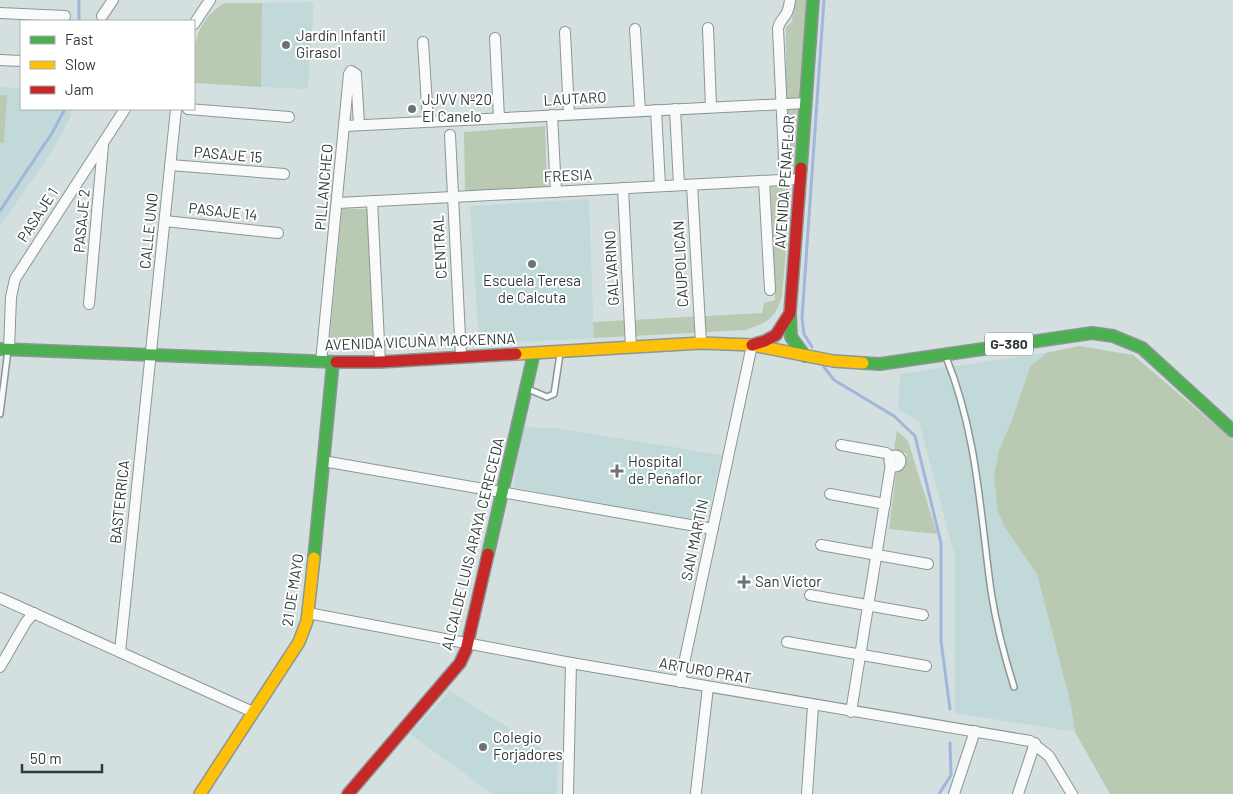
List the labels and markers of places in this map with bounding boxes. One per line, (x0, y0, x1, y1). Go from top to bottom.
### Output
place label: Jardín Infantil Girasol (296, 26, 386, 61)
marker: Jardín Infantil Girasol (280, 39, 292, 51)
place label: JJVV Nº20 El Canelo (422, 90, 492, 125)
marker: JJVV Nº20 El Canelo (406, 103, 418, 115)
marker: Escuela Teresa de Calcuta (526, 258, 538, 270)
place label: Escuela Teresa de Calcuta (483, 271, 581, 306)
place label: Hospital de Peñaflor (628, 452, 703, 487)
marker: Hospital de Peñaflor (610, 464, 624, 478)
place label: San Victor (755, 572, 822, 590)
marker: San Victor (737, 575, 751, 589)
place label: Colegio Forjadores (493, 728, 563, 763)
marker: Colegio Forjadores (477, 741, 489, 753)

